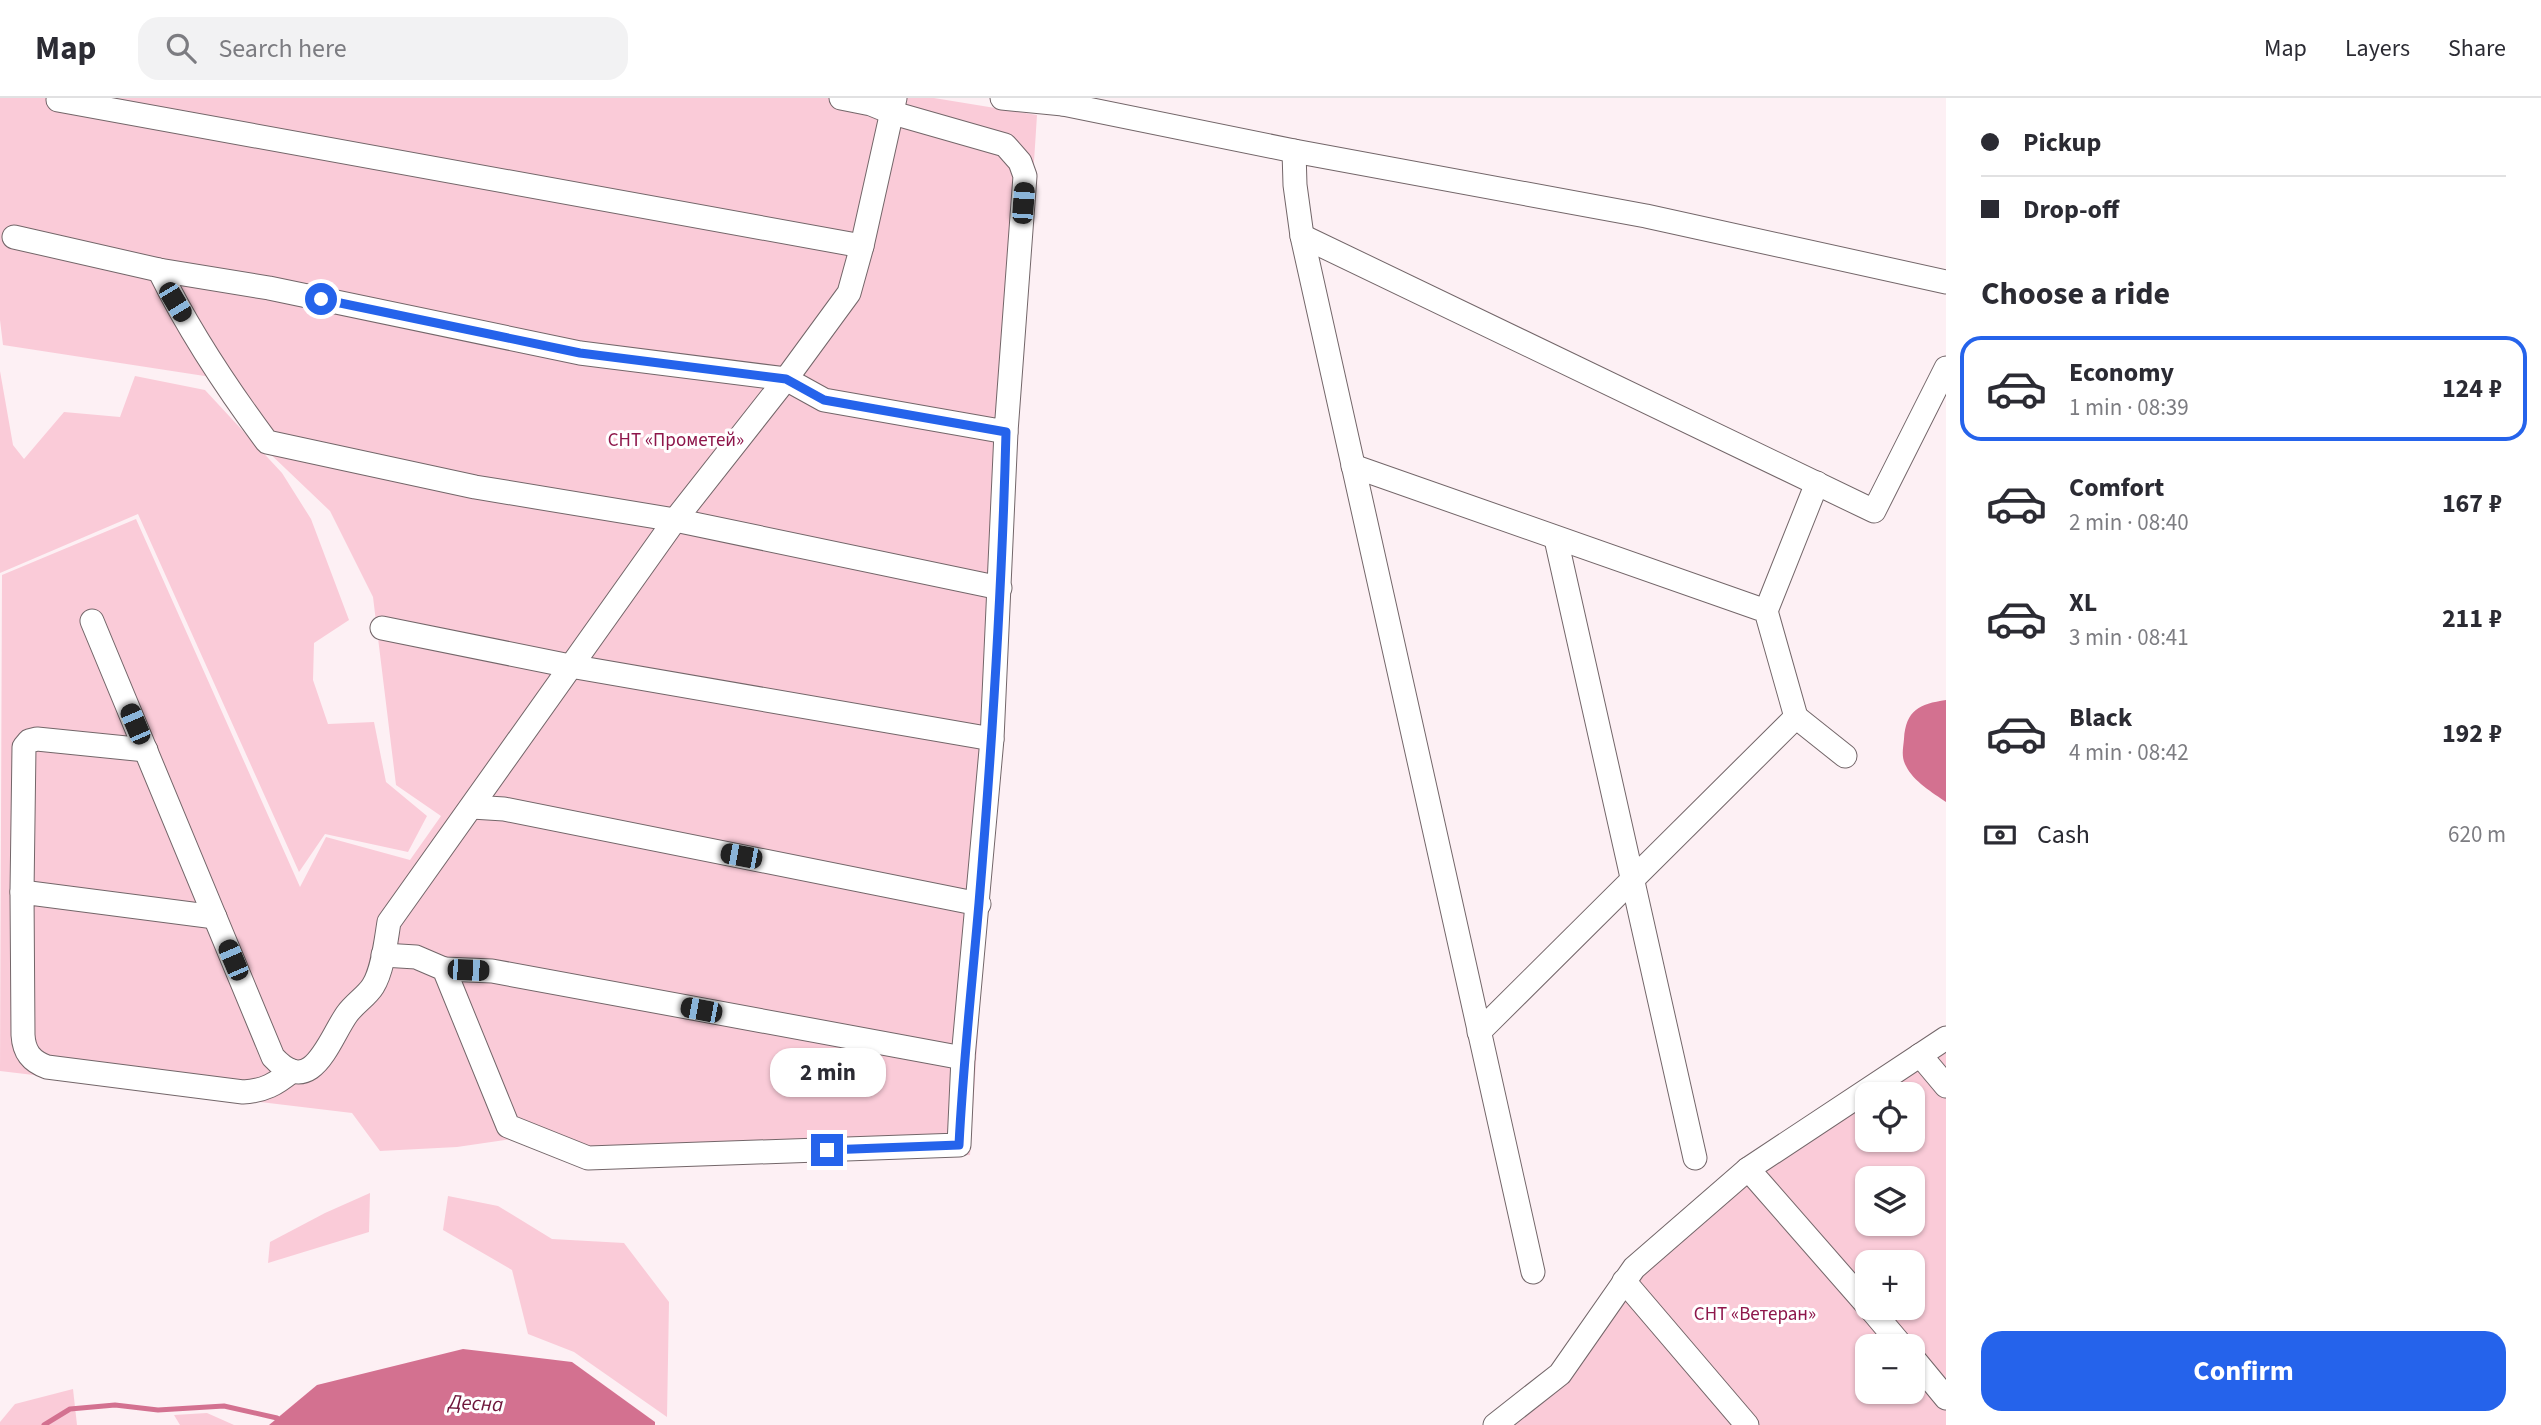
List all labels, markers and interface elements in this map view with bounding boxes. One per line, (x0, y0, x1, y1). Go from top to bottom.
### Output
search box (138, 17, 628, 80)
text: Map (35, 25, 96, 72)
icon: search (162, 29, 200, 67)
text: Search here (218, 30, 347, 67)
text: Map (2264, 31, 2307, 66)
text: Layers (2345, 31, 2410, 66)
text: Share (2448, 31, 2506, 66)
text: Pickup (2023, 124, 2101, 161)
car (1012, 181, 1035, 225)
text: Drop-off (2023, 191, 2119, 228)
text: Choose a ride (1981, 271, 2170, 317)
car (156, 279, 195, 325)
route start (305, 283, 337, 315)
text: Economy (2069, 354, 2174, 391)
icon: car (1985, 357, 2048, 420)
text: 124 ₽ (2442, 370, 2502, 407)
text: 1 min · 08:39 (2069, 391, 2189, 424)
park label: СНТ «Прометей» (608, 427, 744, 454)
text: Comfort (2069, 469, 2164, 506)
icon: car (1985, 472, 2048, 535)
text: 167 ₽ (2442, 485, 2502, 522)
text: 2 min · 08:40 (2069, 506, 2189, 539)
text: XL (2069, 584, 2097, 621)
icon: car (1985, 587, 2048, 650)
text: 211 ₽ (2442, 600, 2502, 637)
text: 3 min · 08:41 (2069, 621, 2189, 654)
text: Black (2069, 699, 2132, 736)
car (118, 701, 153, 747)
icon: car (1985, 702, 2048, 765)
text: 192 ₽ (2442, 715, 2502, 752)
text: 4 min · 08:42 (2069, 736, 2189, 769)
icon: cash (1981, 816, 2019, 854)
text: Cash (2037, 816, 2090, 853)
text: 620 m (2448, 818, 2506, 851)
car (719, 842, 764, 870)
car (216, 937, 251, 983)
car (447, 959, 490, 981)
car (679, 996, 724, 1024)
callout: 2 min (769, 1048, 885, 1098)
text: 2 min (800, 1056, 856, 1089)
map controls (1855, 1082, 1925, 1404)
button: locate (1855, 1082, 1925, 1152)
route end (811, 1134, 843, 1166)
button: layers (1855, 1166, 1925, 1236)
button: + (1855, 1250, 1925, 1320)
park label: СНТ «Ветеран» (1694, 1301, 1816, 1328)
button: Confirm (1981, 1331, 2506, 1411)
button: − (1855, 1334, 1925, 1404)
water label: Десна (446, 1386, 504, 1419)

